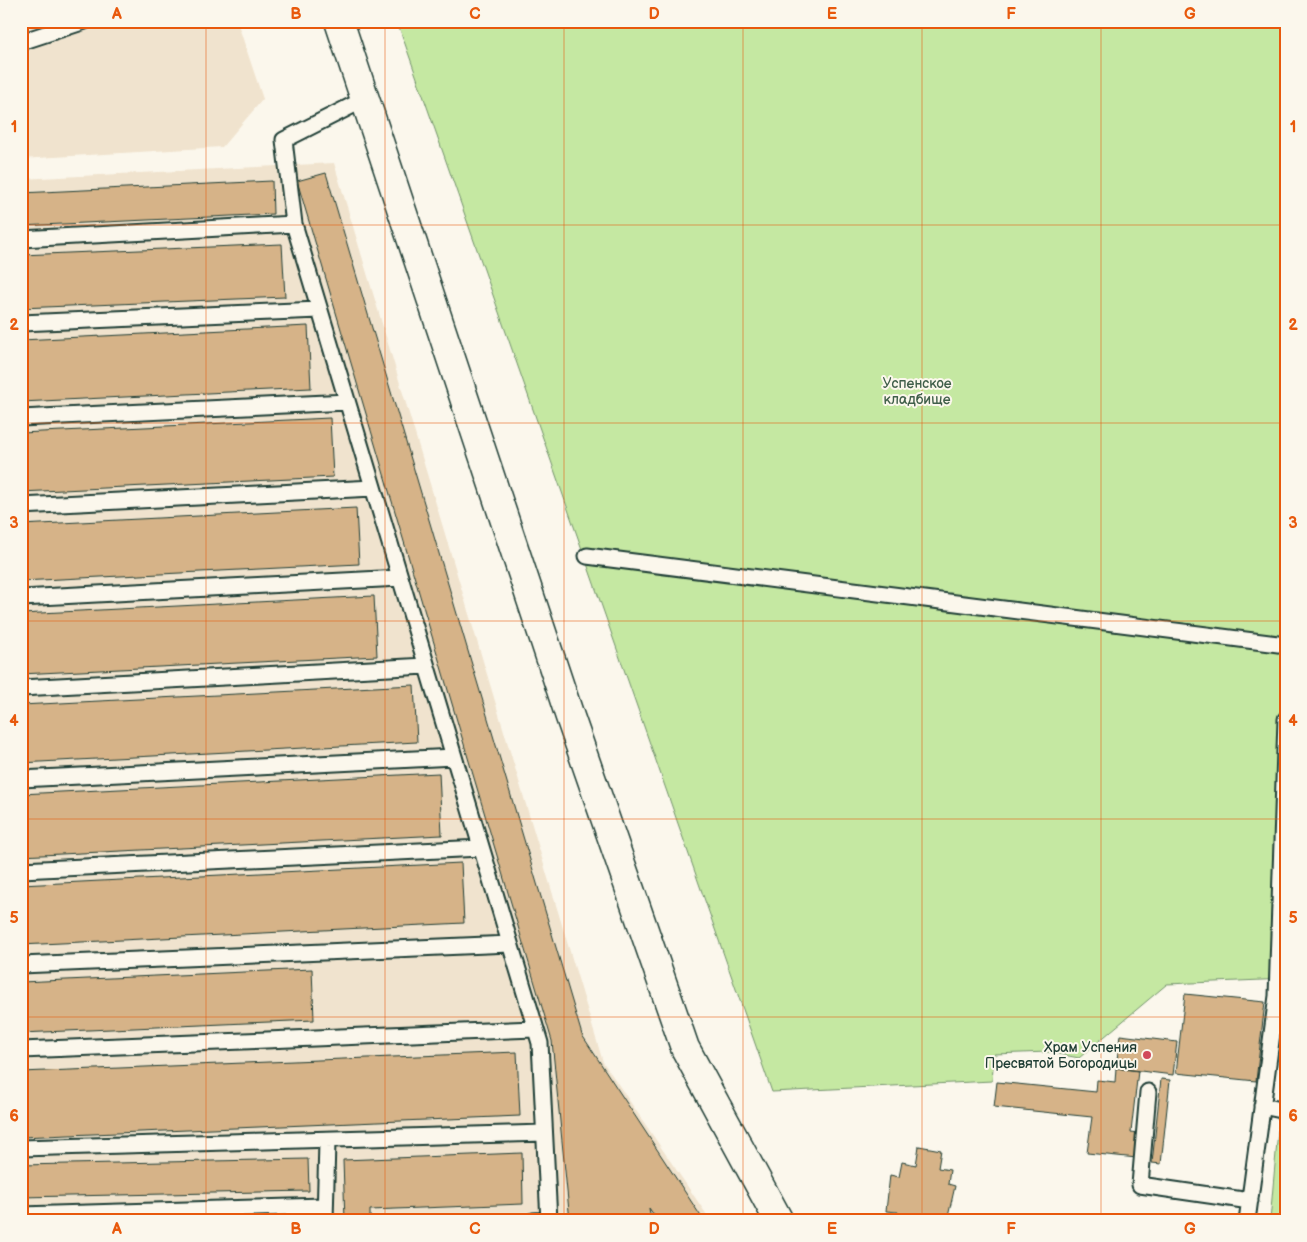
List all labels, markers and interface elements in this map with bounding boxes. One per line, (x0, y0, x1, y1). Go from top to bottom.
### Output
text: A (111, 5, 122, 24)
text: B (290, 5, 302, 24)
text: C (469, 5, 481, 24)
text: D (648, 5, 660, 24)
text: E (827, 5, 837, 24)
text: F (1006, 5, 1016, 24)
text: G (1184, 5, 1196, 24)
text: 1 (11, 118, 17, 137)
text: 1 (1290, 118, 1296, 137)
text: 2 (9, 316, 19, 335)
text: 2 (1288, 316, 1298, 335)
park label: Успенское кладбище (882, 375, 952, 408)
text: 3 (9, 514, 19, 533)
text: 3 (1288, 514, 1298, 533)
text: 4 (9, 712, 19, 731)
text: 4 (1288, 712, 1298, 731)
text: 5 (9, 909, 19, 928)
text: 5 (1288, 909, 1298, 928)
place label: Храм Успения Пресвятой Богородицы (985, 1039, 1137, 1072)
marker: Храм Успения Пресвятой Богородицы (1141, 1049, 1153, 1061)
text: 6 (9, 1107, 19, 1126)
text: 6 (1288, 1107, 1298, 1126)
text: A (111, 1220, 122, 1239)
text: B (290, 1220, 302, 1239)
text: C (469, 1220, 481, 1239)
text: D (648, 1220, 660, 1239)
text: E (827, 1220, 837, 1239)
text: F (1006, 1220, 1016, 1239)
text: G (1184, 1220, 1196, 1239)

